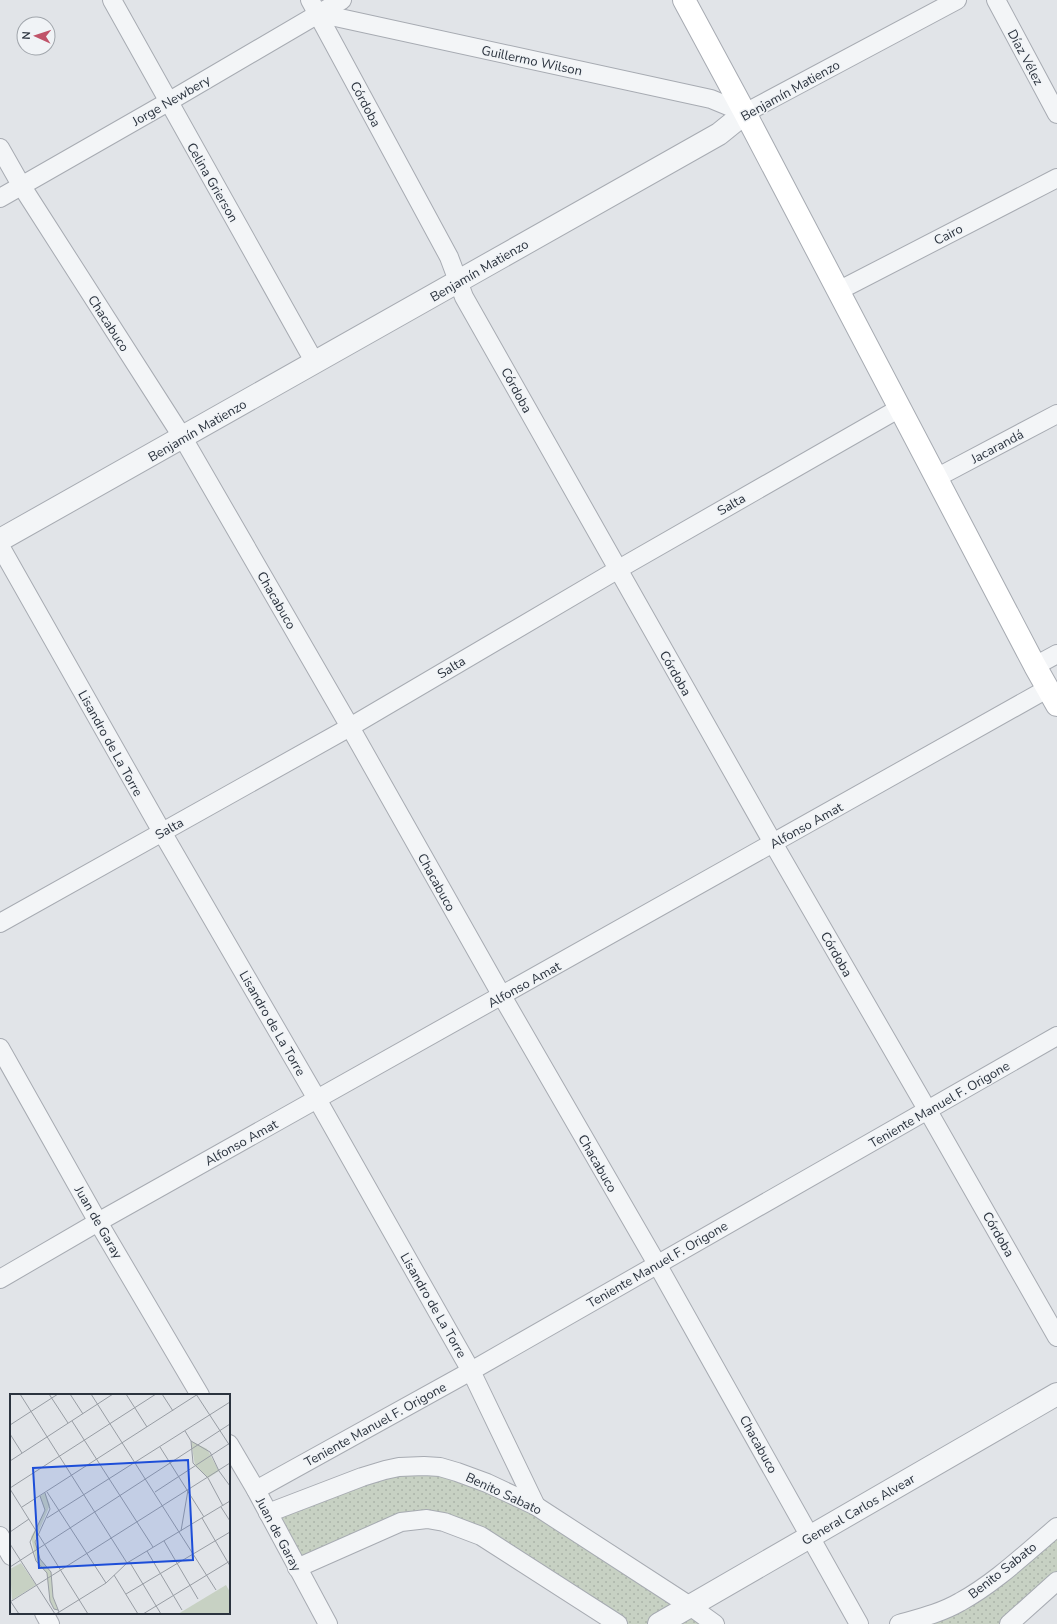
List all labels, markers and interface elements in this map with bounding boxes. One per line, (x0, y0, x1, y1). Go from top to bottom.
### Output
north arrow (16, 16, 56, 56)
street label: Díaz Vélez (1003, 26, 1047, 89)
text: N (19, 31, 34, 40)
street label: Guillermo Wilson (480, 42, 584, 80)
street label: Benjamín Matienzo (738, 56, 843, 126)
street label: Jorge Newbery (128, 71, 214, 131)
street label: Córdoba (346, 78, 385, 130)
street label: Celina Grierson (182, 139, 242, 226)
street label: Cairo (931, 220, 966, 250)
street label: Benjamín Matienzo (427, 235, 532, 306)
street label: Chacabuco (83, 292, 133, 355)
street label: Córdoba (496, 365, 536, 416)
street label: Benjamín Matienzo (145, 395, 250, 466)
street label: Jacarandá (967, 425, 1027, 469)
street label: Salta (714, 490, 749, 520)
street label: Chacabuco (252, 568, 300, 633)
street label: Córdoba (655, 648, 695, 699)
street label: Salta (434, 652, 469, 683)
street label: Lisandro de La Torre (73, 687, 147, 800)
street label: Alfonso Amat (767, 798, 847, 853)
street label: Salta (152, 814, 187, 844)
street label: Chacabuco (413, 850, 459, 915)
street label: Córdoba (816, 929, 856, 980)
street label: Alfonso Amat (485, 957, 565, 1012)
street label: Lisandro de La Torre (235, 968, 310, 1079)
street label: Teniente Manuel F. Origone (866, 1057, 1013, 1153)
street label: Alfonso Amat (202, 1115, 282, 1170)
street label: Chacabuco (573, 1131, 621, 1196)
street label: Juan de Garay (69, 1182, 126, 1263)
street label: Córdoba (978, 1209, 1018, 1260)
street label: Teniente Manuel F. Origone (584, 1217, 731, 1313)
street label: Lisandro de La Torre (396, 1250, 471, 1361)
street label: Teniente Manuel F. Origone (301, 1378, 450, 1471)
inset map (10, 1394, 230, 1614)
street label: Chacabuco (735, 1412, 781, 1477)
street label: Benito Sabato (463, 1468, 545, 1519)
street label: General Carlos Alvear (798, 1470, 919, 1550)
street label: Juan de Garay (251, 1493, 305, 1575)
street label: Benito Sabato (965, 1538, 1041, 1603)

